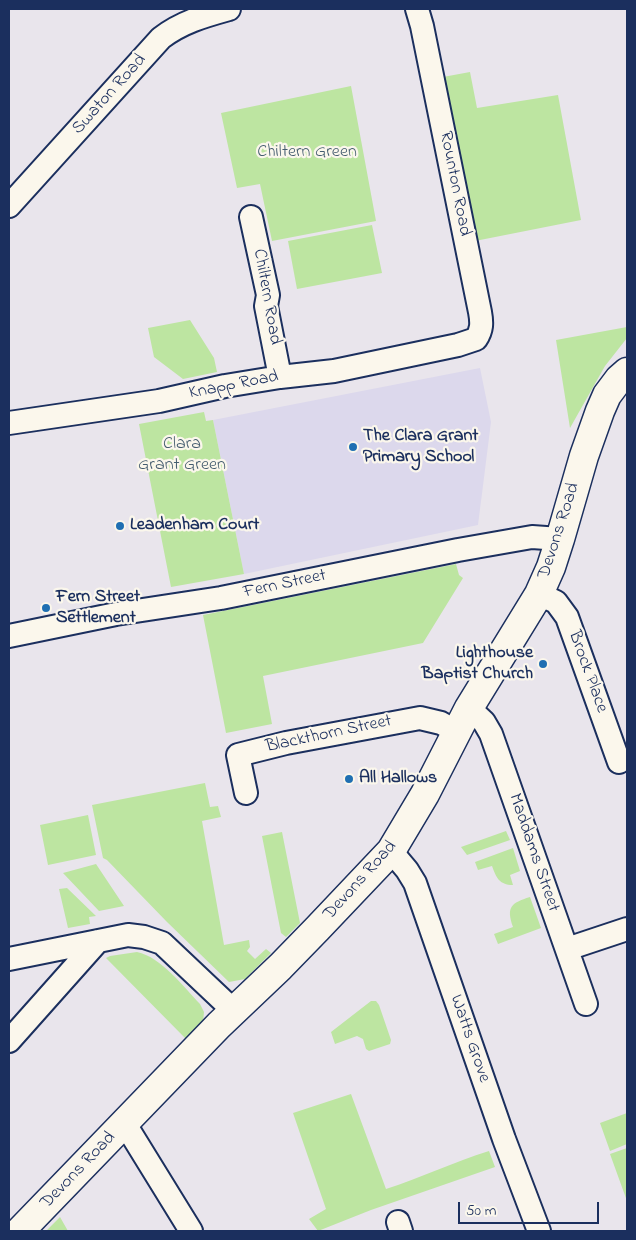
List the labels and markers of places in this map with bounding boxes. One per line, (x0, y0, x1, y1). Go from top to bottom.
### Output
place label: The Clara Grant Primary School (363, 426, 478, 468)
marker: The Clara Grant Primary School (347, 441, 359, 453)
place label: Leadenham Court (130, 515, 259, 537)
marker: Leadenham Court (114, 520, 126, 532)
place label: Fern Street Settlement (56, 587, 140, 630)
marker: Fern Street Settlement (40, 602, 52, 614)
place label: Lighthouse Baptist Church (422, 643, 533, 686)
marker: Lighthouse Baptist Church (537, 658, 549, 670)
place label: All Hallows (359, 768, 437, 790)
marker: All Hallows (343, 773, 355, 785)

